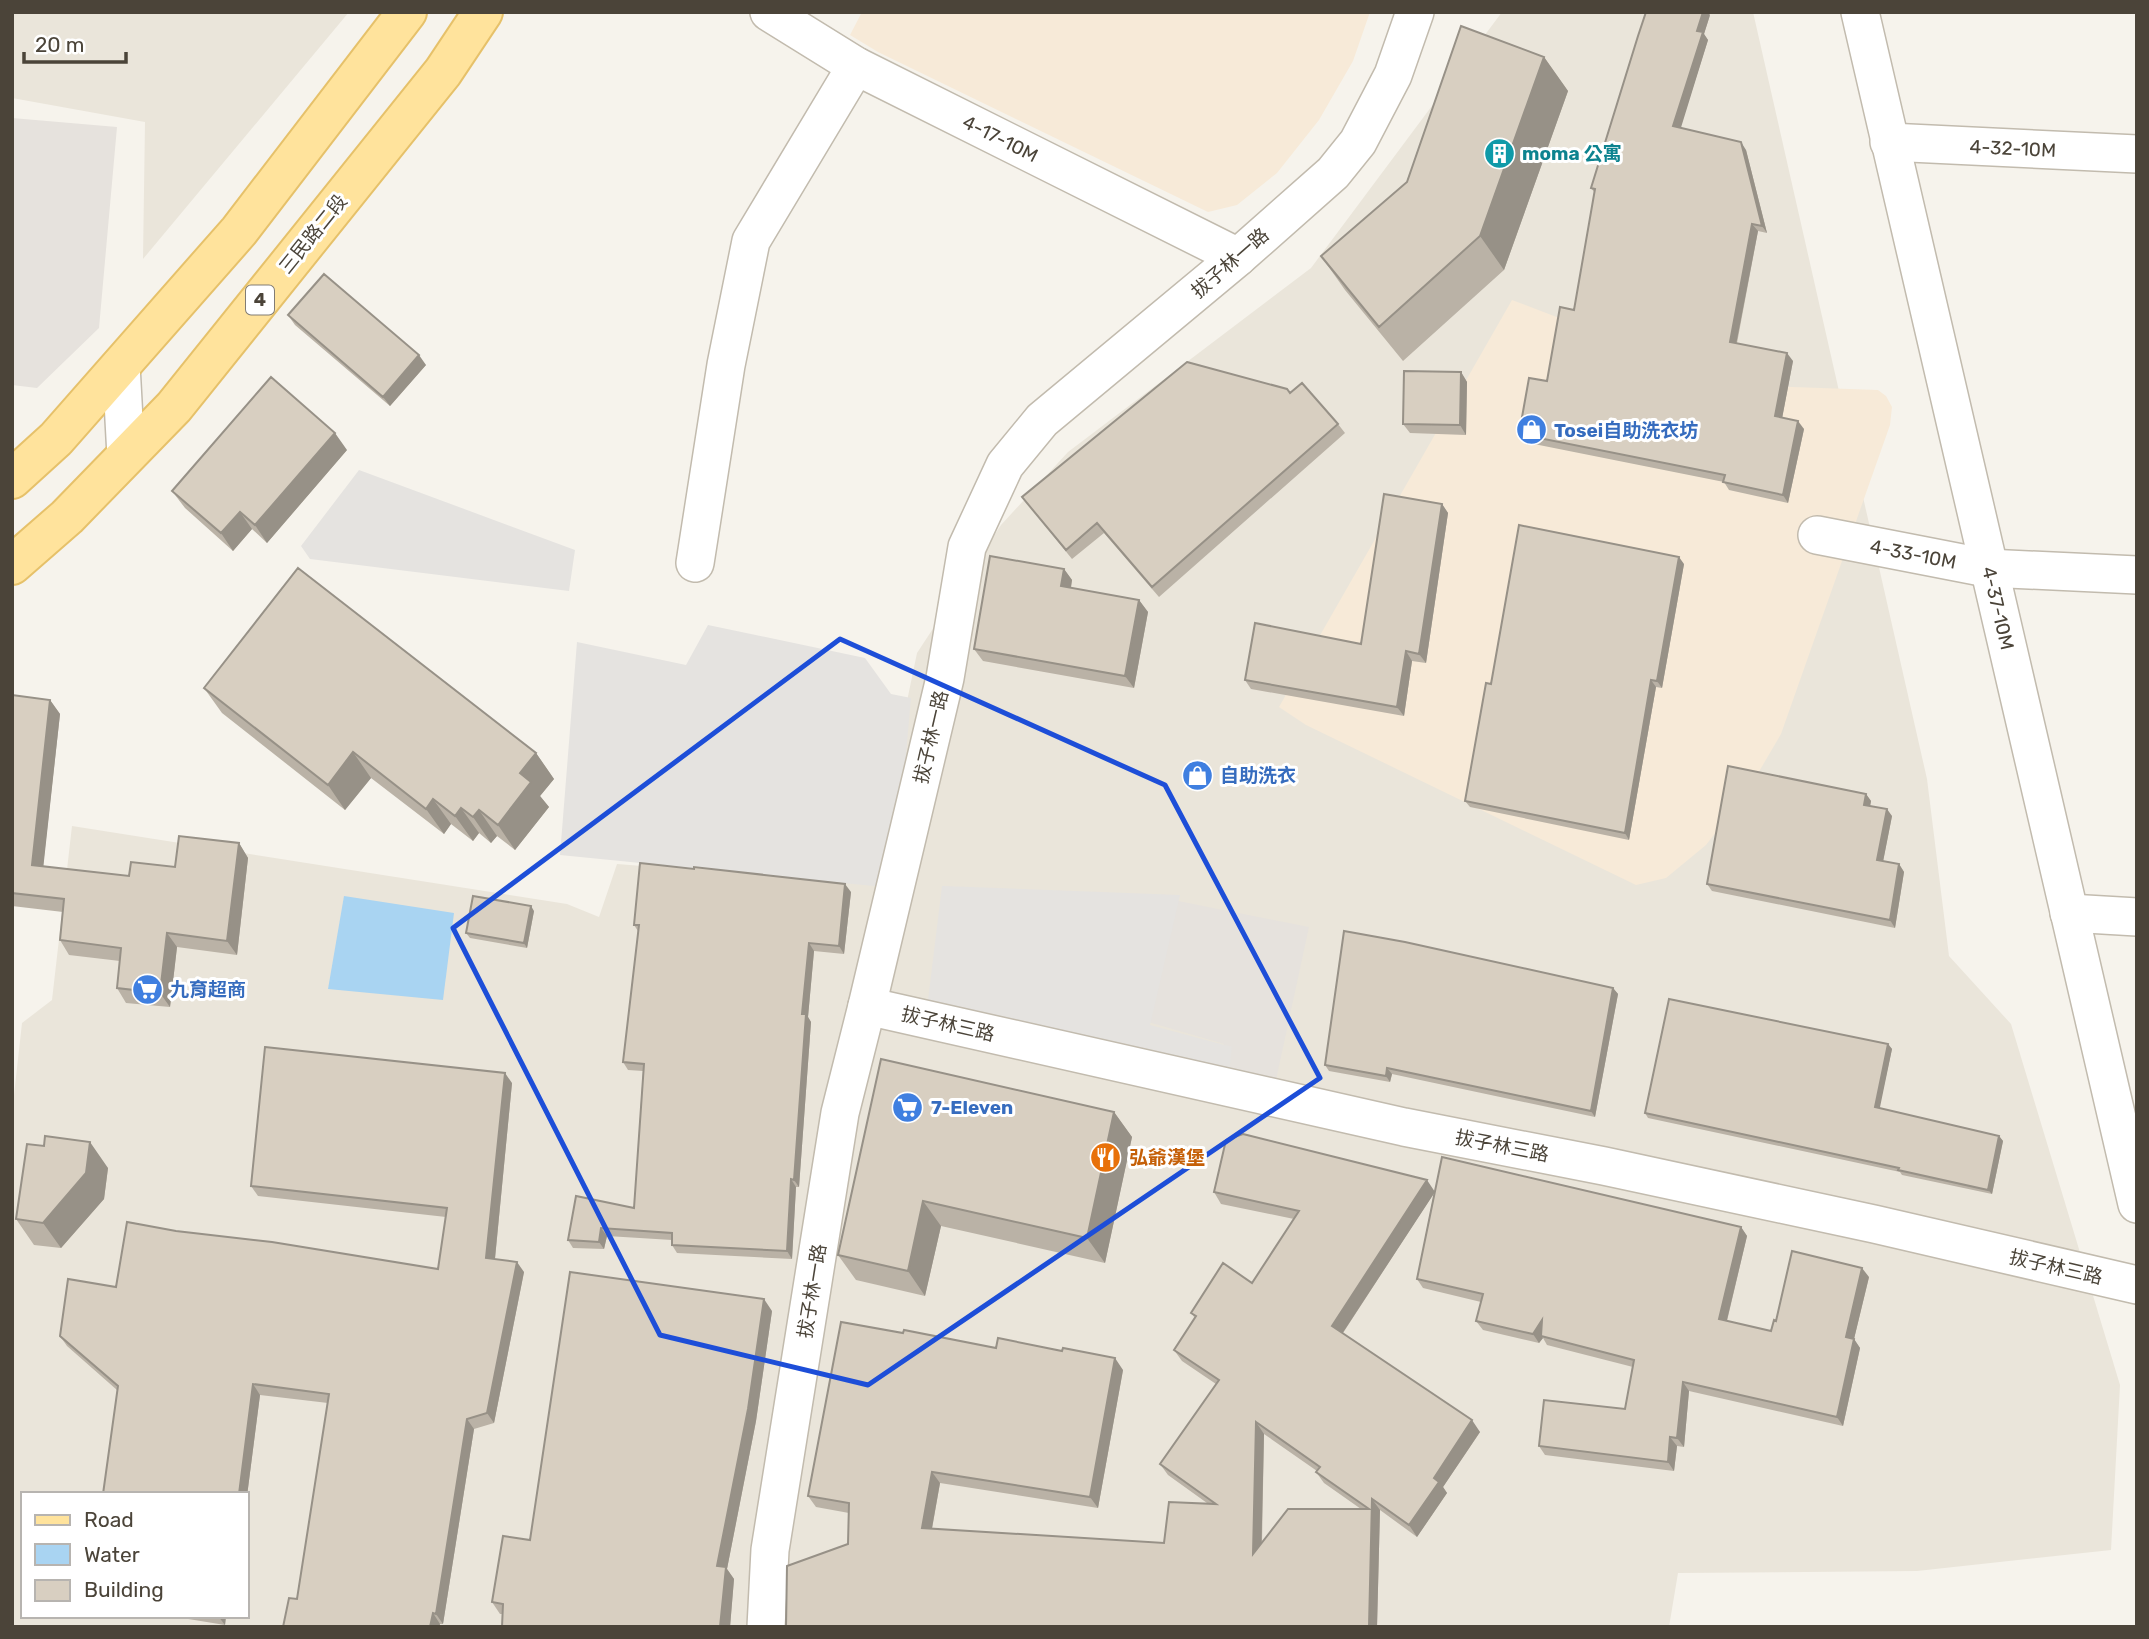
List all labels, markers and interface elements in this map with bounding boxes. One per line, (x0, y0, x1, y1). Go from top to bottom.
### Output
scale bar (24, 21, 126, 65)
text: 20 m (35, 32, 84, 57)
street label: 4-17-10M (959, 110, 1042, 167)
street label: 4-32-10M (1969, 134, 2057, 162)
building icon: moma 公寓 (1482, 136, 1516, 170)
place label: moma 公寓 (1522, 142, 1622, 165)
street label: 三民路二段 (274, 190, 352, 278)
street label: 拔子林一路 (1187, 223, 1273, 303)
road number: 4 (246, 286, 274, 314)
shop icon: Tosei自助洗衣坊 (1514, 413, 1548, 447)
place label: Tosei自助洗衣坊 (1554, 419, 1698, 442)
street label: 4-33-10M (1868, 534, 1958, 573)
street label: 4-37-10M (1978, 564, 2019, 652)
street label: 拔子林一路 (909, 688, 953, 786)
shop icon: 自助洗衣 (1180, 758, 1214, 792)
place label: 自助洗衣 (1220, 764, 1296, 787)
supermarket icon: 九育超商 (130, 972, 164, 1006)
place label: 九育超商 (170, 978, 246, 1001)
street label: 拔子林三路 (899, 1002, 997, 1046)
supermarket icon: 7-Eleven (891, 1090, 925, 1124)
place label: 7-Eleven (931, 1096, 1013, 1119)
street label: 拔子林三路 (1453, 1126, 1551, 1166)
restaurant icon: 弘爺漢堡 (1089, 1140, 1123, 1174)
place label: 弘爺漢堡 (1129, 1146, 1205, 1169)
street label: 拔子林一路 (793, 1242, 831, 1340)
street label: 拔子林三路 (2007, 1245, 2105, 1289)
legend (21, 1492, 248, 1618)
text: Road (84, 1507, 134, 1532)
text: Water (84, 1542, 140, 1567)
text: Building (84, 1577, 164, 1602)

